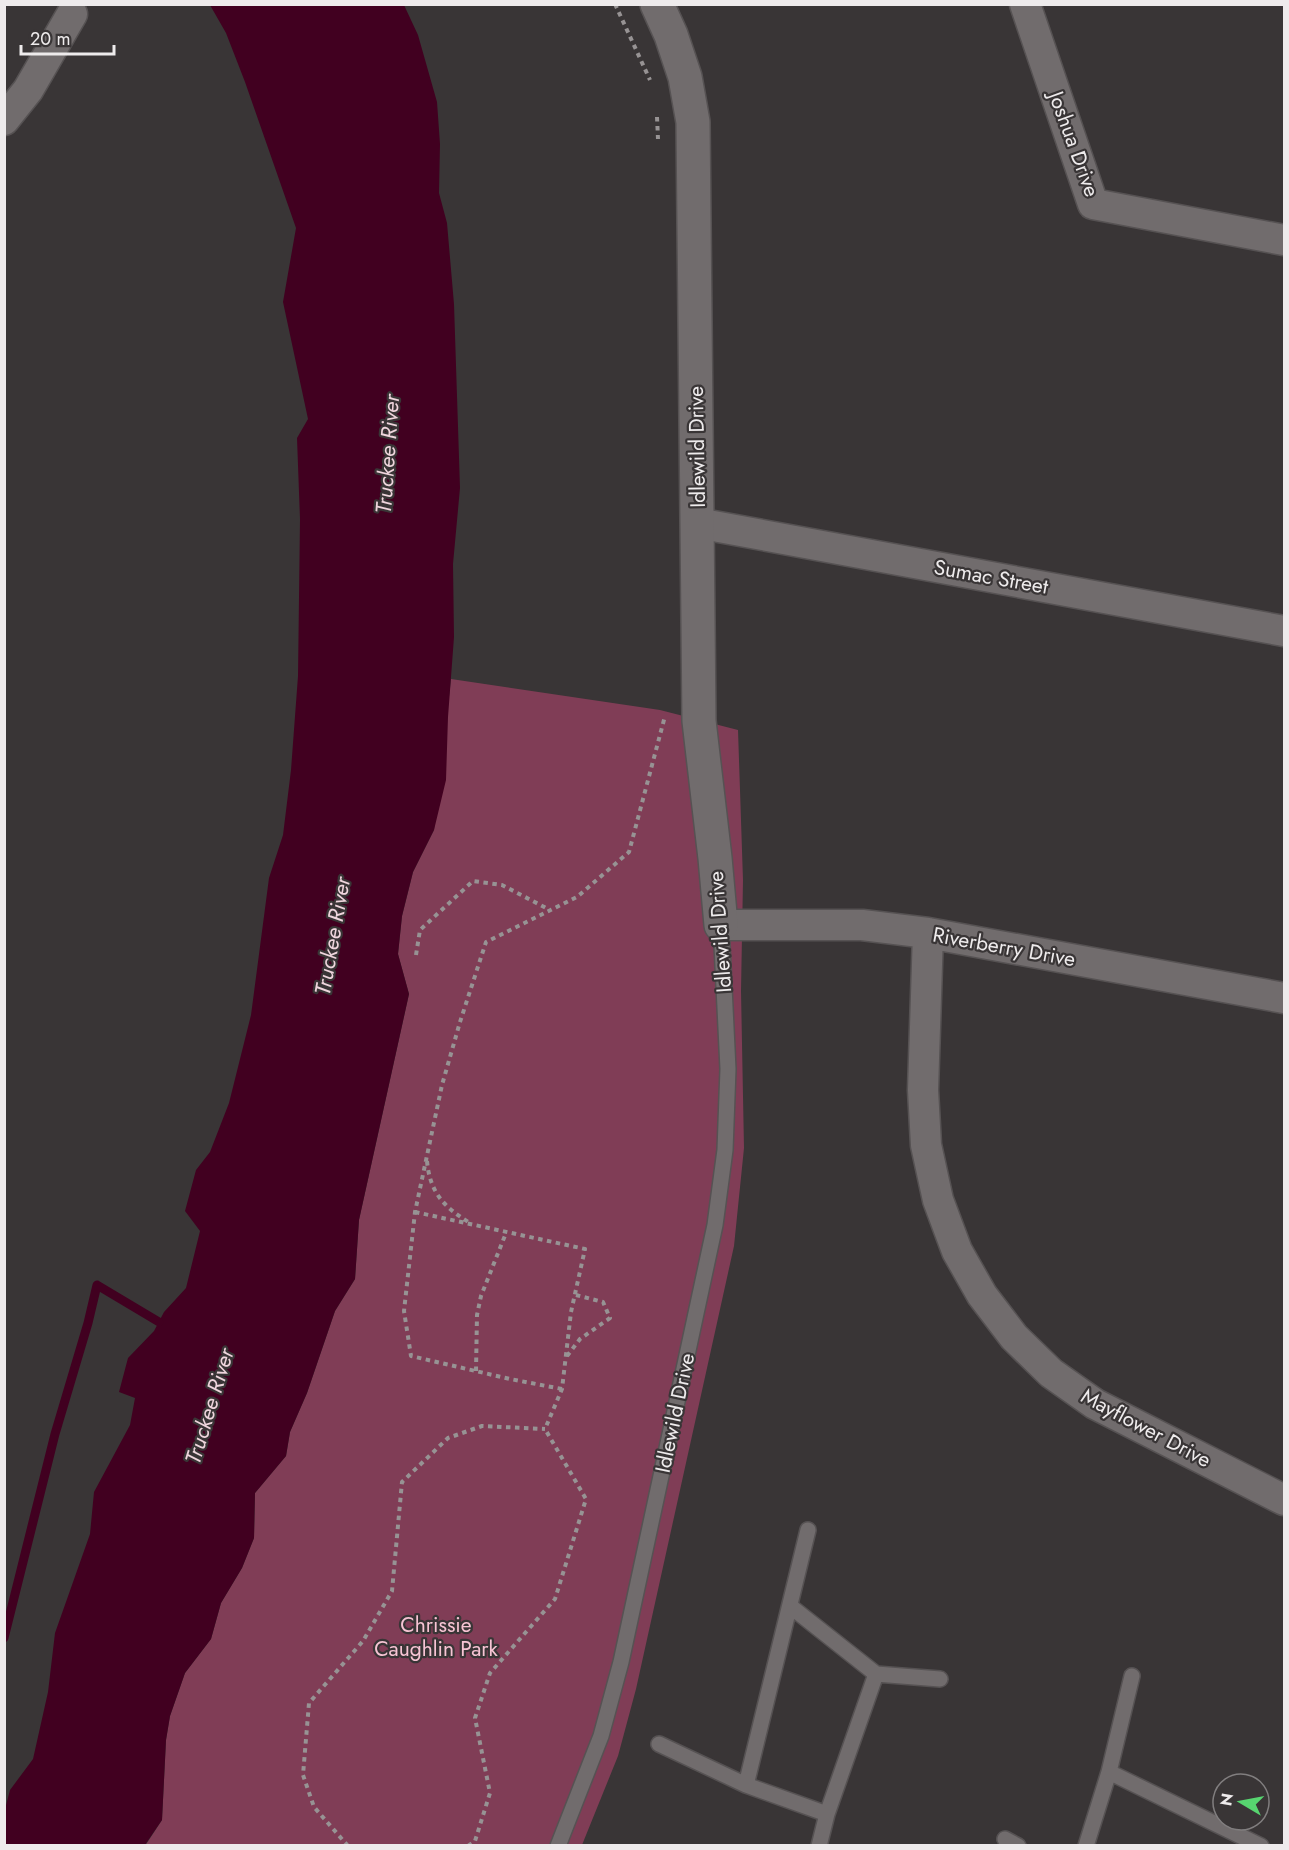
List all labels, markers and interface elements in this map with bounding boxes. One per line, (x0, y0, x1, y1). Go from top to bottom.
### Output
scale bar (21, 18, 114, 56)
text: 20 m (30, 26, 70, 52)
street label: Joshua Drive (1040, 84, 1107, 201)
street label: Idlewild Drive (681, 386, 713, 508)
water label: Truckee River (367, 392, 407, 515)
street label: Sumac Street (932, 552, 1050, 602)
street label: Idlewild Drive (701, 870, 739, 994)
water label: Truckee River (306, 873, 358, 998)
street label: Riverberry Drive (930, 920, 1078, 974)
water label: Truckee River (176, 1343, 242, 1468)
street label: Idlewild Drive (648, 1350, 702, 1476)
street label: Mayflower Drive (1076, 1381, 1216, 1475)
park label: Chrissie Caughlin Park (374, 1610, 499, 1664)
north arrow (1211, 1772, 1271, 1832)
text: N (1214, 1791, 1239, 1808)

